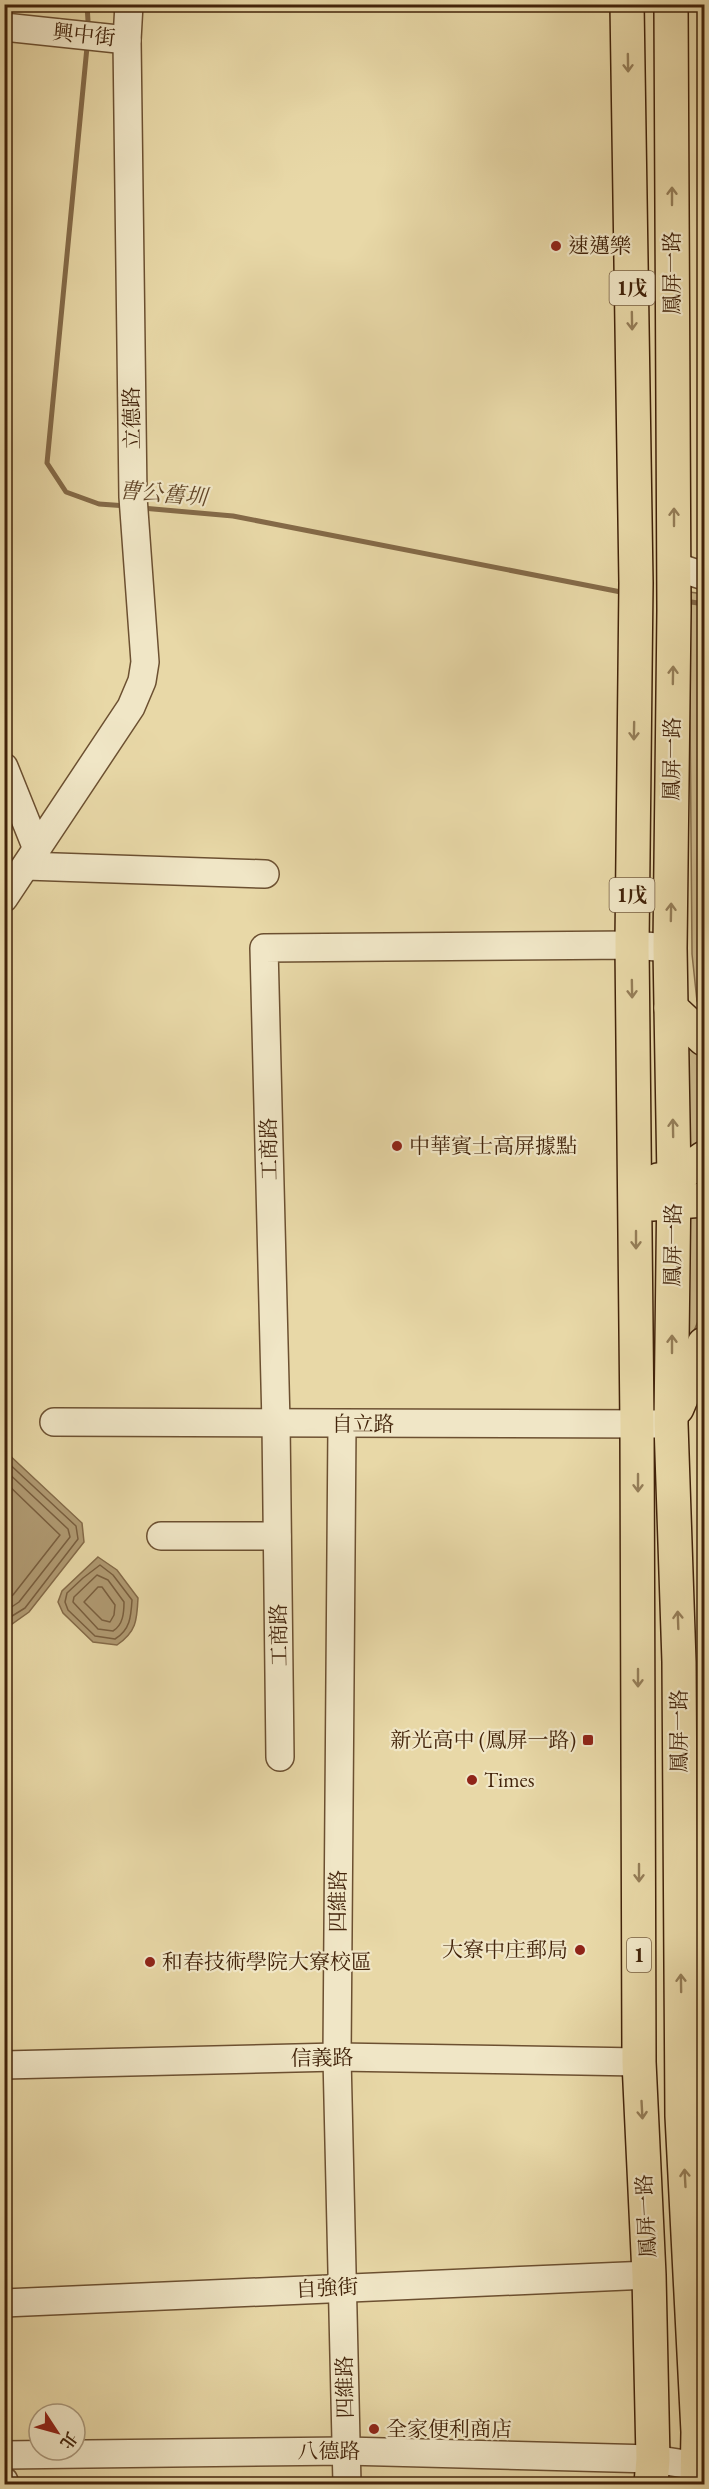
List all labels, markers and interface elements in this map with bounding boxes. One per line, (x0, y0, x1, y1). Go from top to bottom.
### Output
street label: 興中街 (51, 18, 117, 51)
one-way arrow (622, 52, 634, 72)
one-way arrow (666, 187, 678, 207)
street label: 鳳屏一路 (658, 231, 685, 315)
place label: 速邁樂 (568, 232, 631, 259)
marker: 速邁樂 (549, 239, 563, 253)
road number: 1戊 (610, 271, 654, 305)
one-way arrow (626, 310, 638, 330)
street label: 立德路 (117, 386, 146, 450)
water label: 曹公舊圳 (118, 475, 212, 512)
one-way arrow (668, 508, 679, 528)
one-way arrow (668, 666, 679, 686)
street label: 鳳屏一路 (657, 717, 686, 801)
one-way arrow (628, 721, 640, 741)
road number: 1戊 (610, 878, 654, 912)
one-way arrow (665, 903, 676, 923)
one-way arrow (627, 979, 638, 999)
street label: 工商路 (254, 1117, 283, 1181)
one-way arrow (667, 1119, 679, 1139)
place label: 中華賓士高屏據點 (409, 1132, 577, 1159)
marker: 中華賓士高屏據點 (390, 1139, 404, 1153)
street label: 鳳屏一路 (658, 1203, 687, 1287)
one-way arrow (630, 1229, 642, 1249)
one-way arrow (666, 1335, 677, 1355)
street label: 自立路 (332, 1410, 395, 1437)
one-way arrow (632, 1473, 644, 1493)
street label: 工商路 (264, 1603, 293, 1667)
one-way arrow (672, 1611, 684, 1631)
one-way arrow (632, 1668, 644, 1688)
street label: 鳳屏一路 (665, 1689, 692, 1773)
place label: 新光高中 (鳳屏一路) (391, 1726, 576, 1753)
marker: 新光高中 (鳳屏一路) (581, 1733, 595, 1747)
place label: Times (484, 1766, 535, 1793)
marker: Times (465, 1773, 479, 1787)
one-way arrow (633, 1863, 645, 1883)
street label: 四維路 (324, 1870, 351, 1933)
place label: 大寮中庄郵局 (442, 1936, 568, 1963)
road number: 1 (627, 1938, 651, 1972)
marker: 大寮中庄郵局 (573, 1943, 587, 1957)
place label: 和春技術學院大寮校區 (162, 1948, 372, 1975)
marker: 和春技術學院大寮校區 (143, 1955, 157, 1969)
one-way arrow (675, 1974, 687, 1994)
street label: 信義路 (290, 2043, 354, 2072)
one-way arrow (636, 2100, 647, 2120)
one-way arrow (680, 2168, 691, 2188)
street label: 鳳屏一路 (630, 2173, 661, 2259)
street label: 自強街 (295, 2272, 359, 2303)
street label: 四維路 (330, 2355, 359, 2419)
north arrow (27, 2402, 87, 2462)
place label: 全家便利商店 (386, 2415, 512, 2442)
marker: 全家便利商店 (367, 2422, 381, 2436)
text: 北 (56, 2428, 82, 2453)
street label: 八德路 (298, 2437, 361, 2464)

